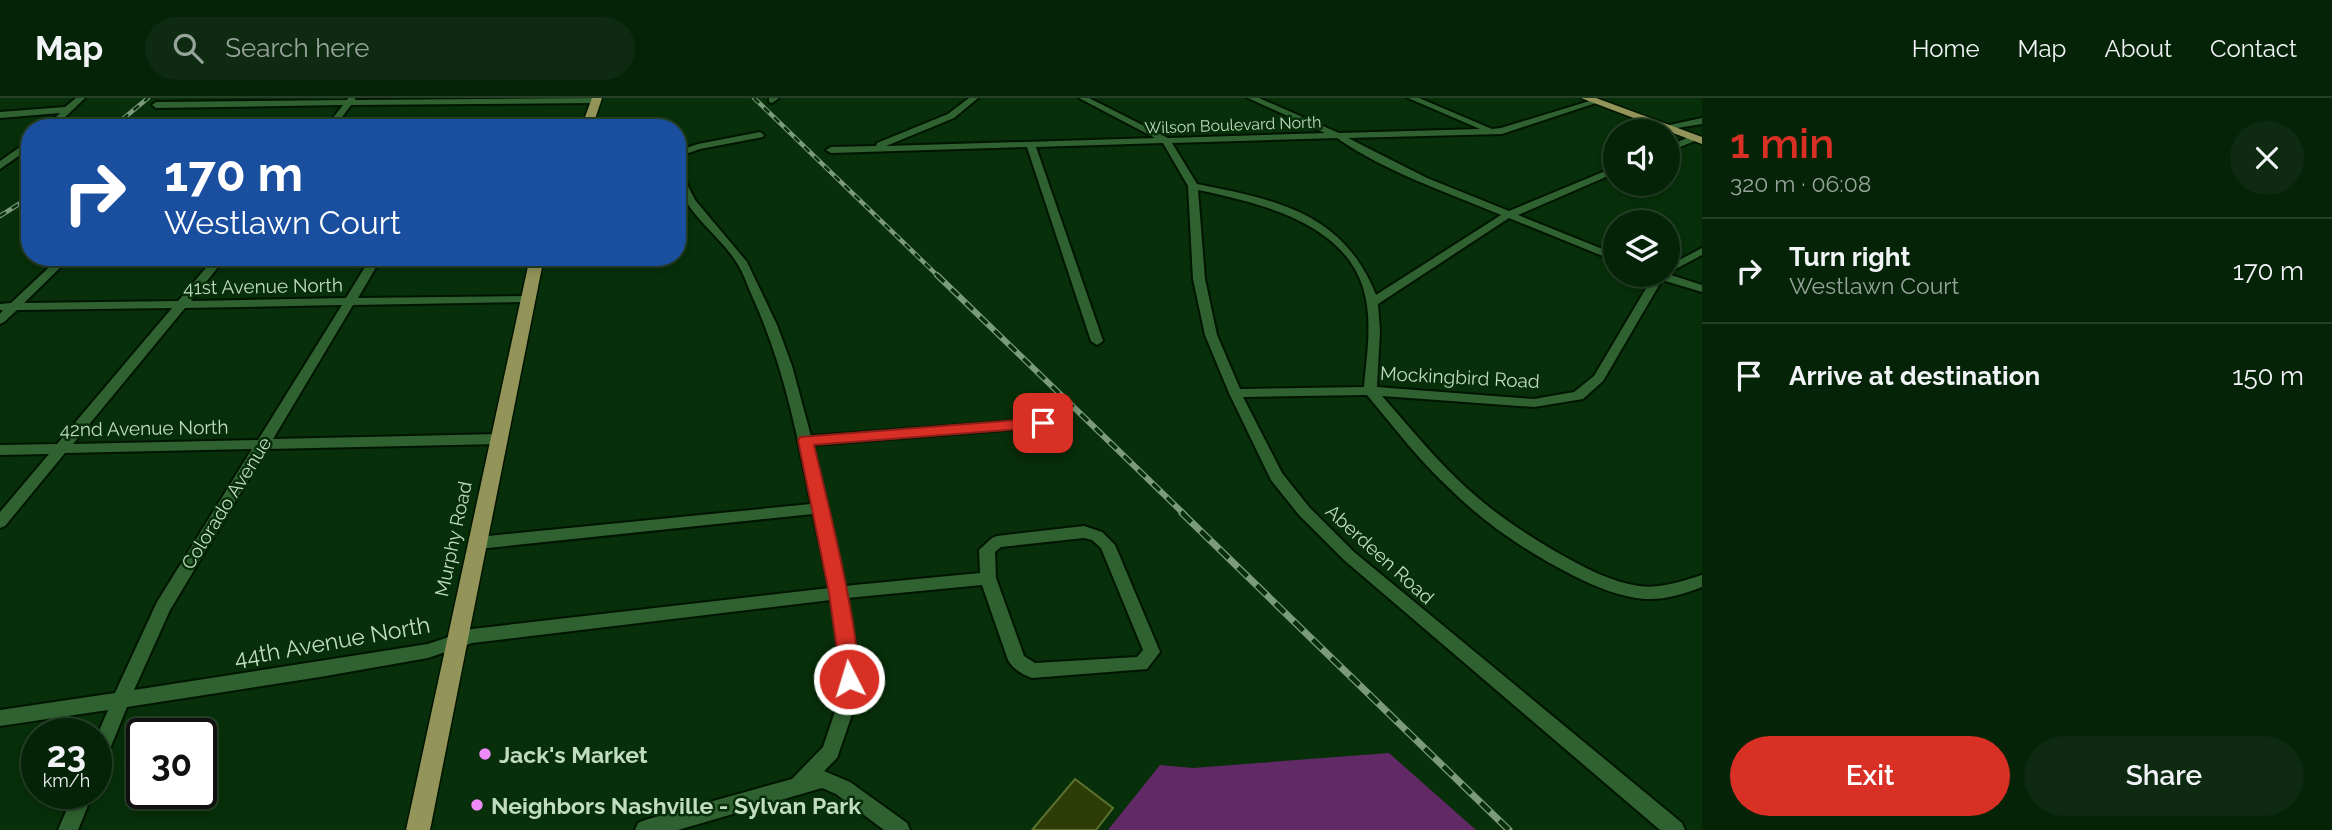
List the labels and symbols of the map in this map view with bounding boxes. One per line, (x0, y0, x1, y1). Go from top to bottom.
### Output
street label: Wilson Boulevard North (1144, 112, 1322, 138)
street label: 41st Avenue North (183, 274, 343, 298)
street label: Mockingbird Road (1380, 362, 1540, 392)
pin (1013, 393, 1073, 453)
street label: 42nd Avenue North (59, 416, 229, 440)
street label: Colorado Avenue (176, 433, 276, 573)
street label: Murphy Road (430, 479, 476, 599)
street label: Aberdeen Road (1321, 500, 1439, 608)
street label: 44th Avenue North (232, 610, 432, 672)
position arrow (812, 642, 886, 716)
speed limit sign: 30 (126, 718, 217, 809)
place label: Jack's Market (499, 741, 648, 768)
marker: Jack's Market (477, 746, 493, 762)
place label: Neighbors Nashville - Sylvan Park (491, 792, 861, 819)
marker: Neighbors Nashville - Sylvan Park (469, 797, 485, 813)

